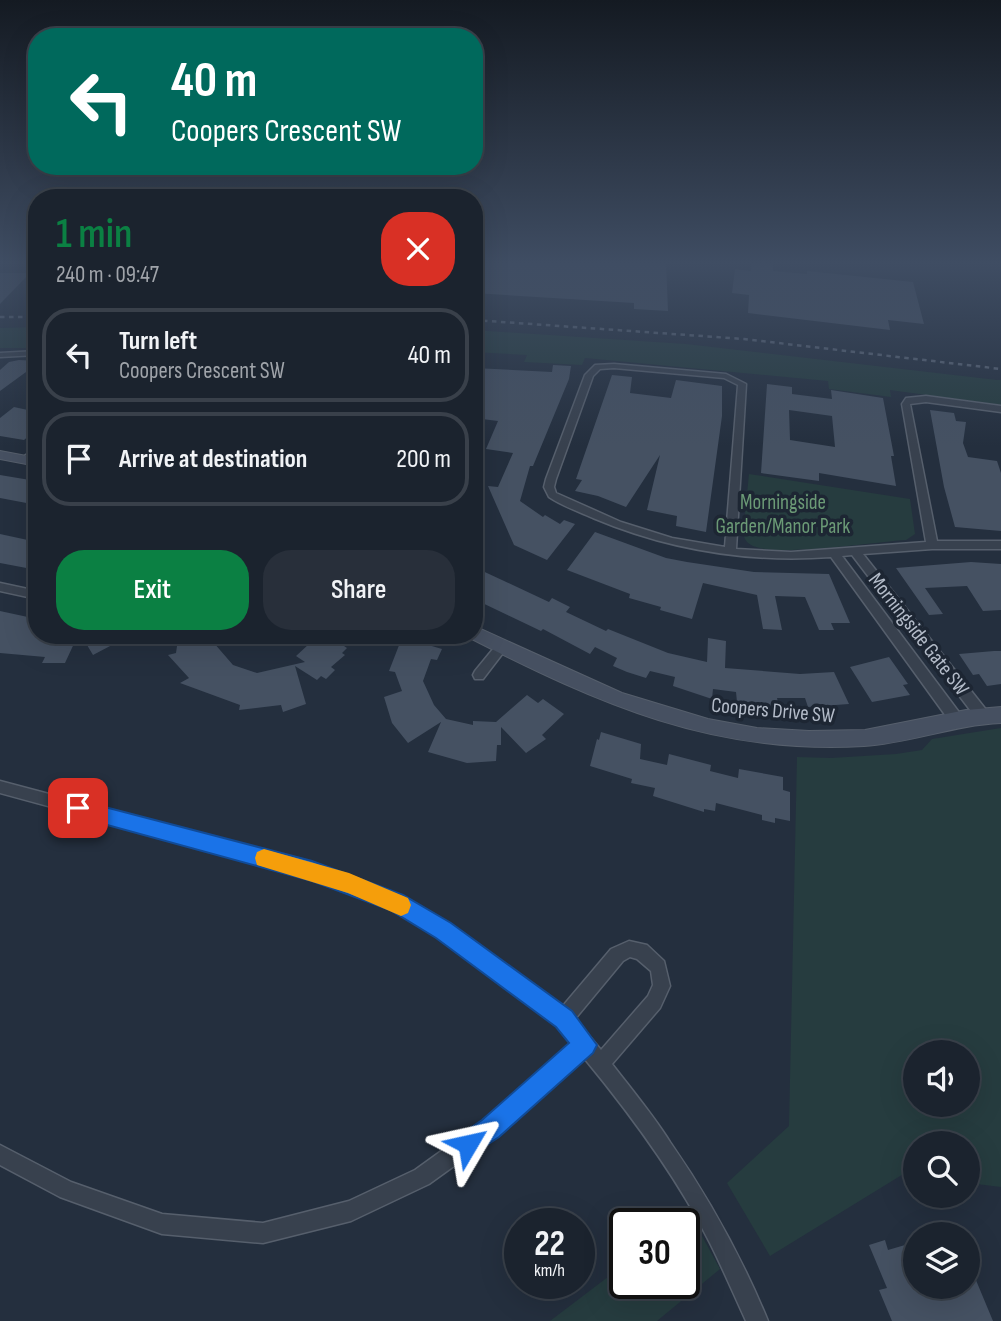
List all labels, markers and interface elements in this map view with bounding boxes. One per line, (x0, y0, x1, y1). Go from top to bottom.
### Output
text: 40 m (171, 52, 257, 111)
icon: left (56, 56, 147, 147)
text: Coopers Crescent SW (171, 112, 401, 151)
text: 1 min (56, 209, 132, 260)
button: close (381, 212, 455, 286)
text: 240 m · 09:47 (56, 261, 159, 289)
text: Turn left (119, 326, 197, 357)
icon: left (60, 336, 98, 374)
text: 40 m (408, 340, 451, 371)
text: Coopers Crescent SW (119, 357, 285, 385)
icon: arrive (60, 440, 98, 478)
text: Arrive at destination (119, 444, 307, 475)
text: 200 m (396, 444, 451, 475)
park label: Morningside Garden/Manor Park (716, 490, 850, 539)
button: Exit (56, 550, 249, 630)
button: Share (263, 550, 455, 630)
street label: Morningside Gate SW (863, 568, 974, 701)
street label: Coopers Drive SW (710, 693, 836, 728)
pin (48, 778, 108, 838)
icon: arrive (59, 789, 97, 827)
map controls (903, 1040, 980, 1299)
button: sound (903, 1040, 980, 1117)
position arrow (431, 1107, 505, 1181)
button: search (903, 1131, 980, 1208)
speed limit sign: 30 (609, 1208, 700, 1299)
button: layers (903, 1222, 980, 1299)
text: 22 (534, 1223, 565, 1266)
text: km/h (534, 1260, 565, 1281)

